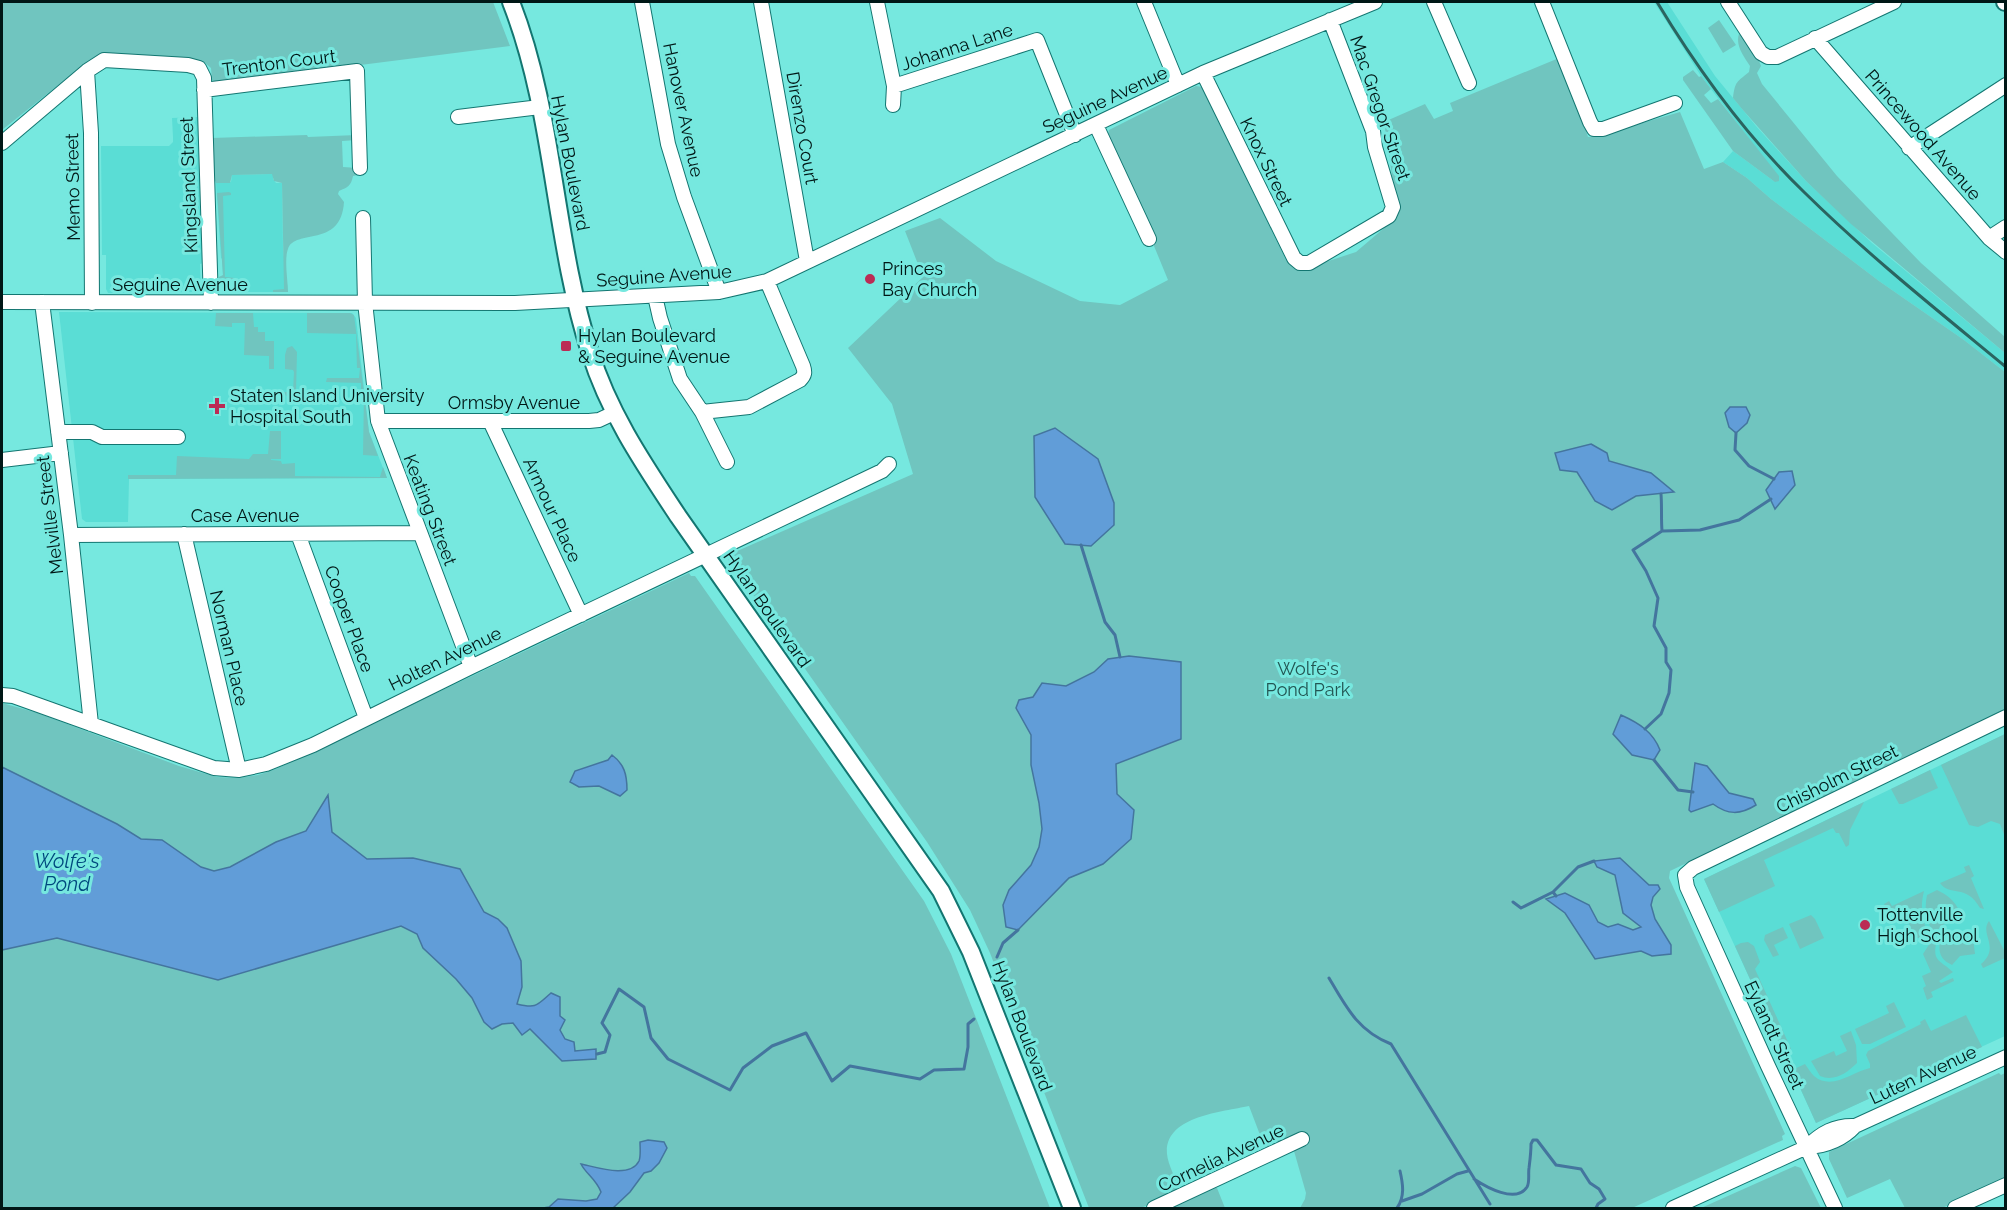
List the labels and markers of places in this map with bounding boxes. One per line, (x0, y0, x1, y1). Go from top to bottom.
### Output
place label: Princes Bay Church (882, 258, 977, 300)
marker: Princes Bay Church (863, 272, 877, 286)
place label: Hylan Boulevard & Seguine Avenue (578, 325, 731, 367)
marker: Hylan Boulevard & Seguine Avenue (559, 339, 573, 353)
place label: Staten Island University Hospital South (230, 385, 425, 427)
marker: Staten Island University Hospital South (208, 397, 226, 415)
place label: Tottenville High School (1877, 904, 1978, 946)
marker: Tottenville High School (1858, 918, 1872, 932)

